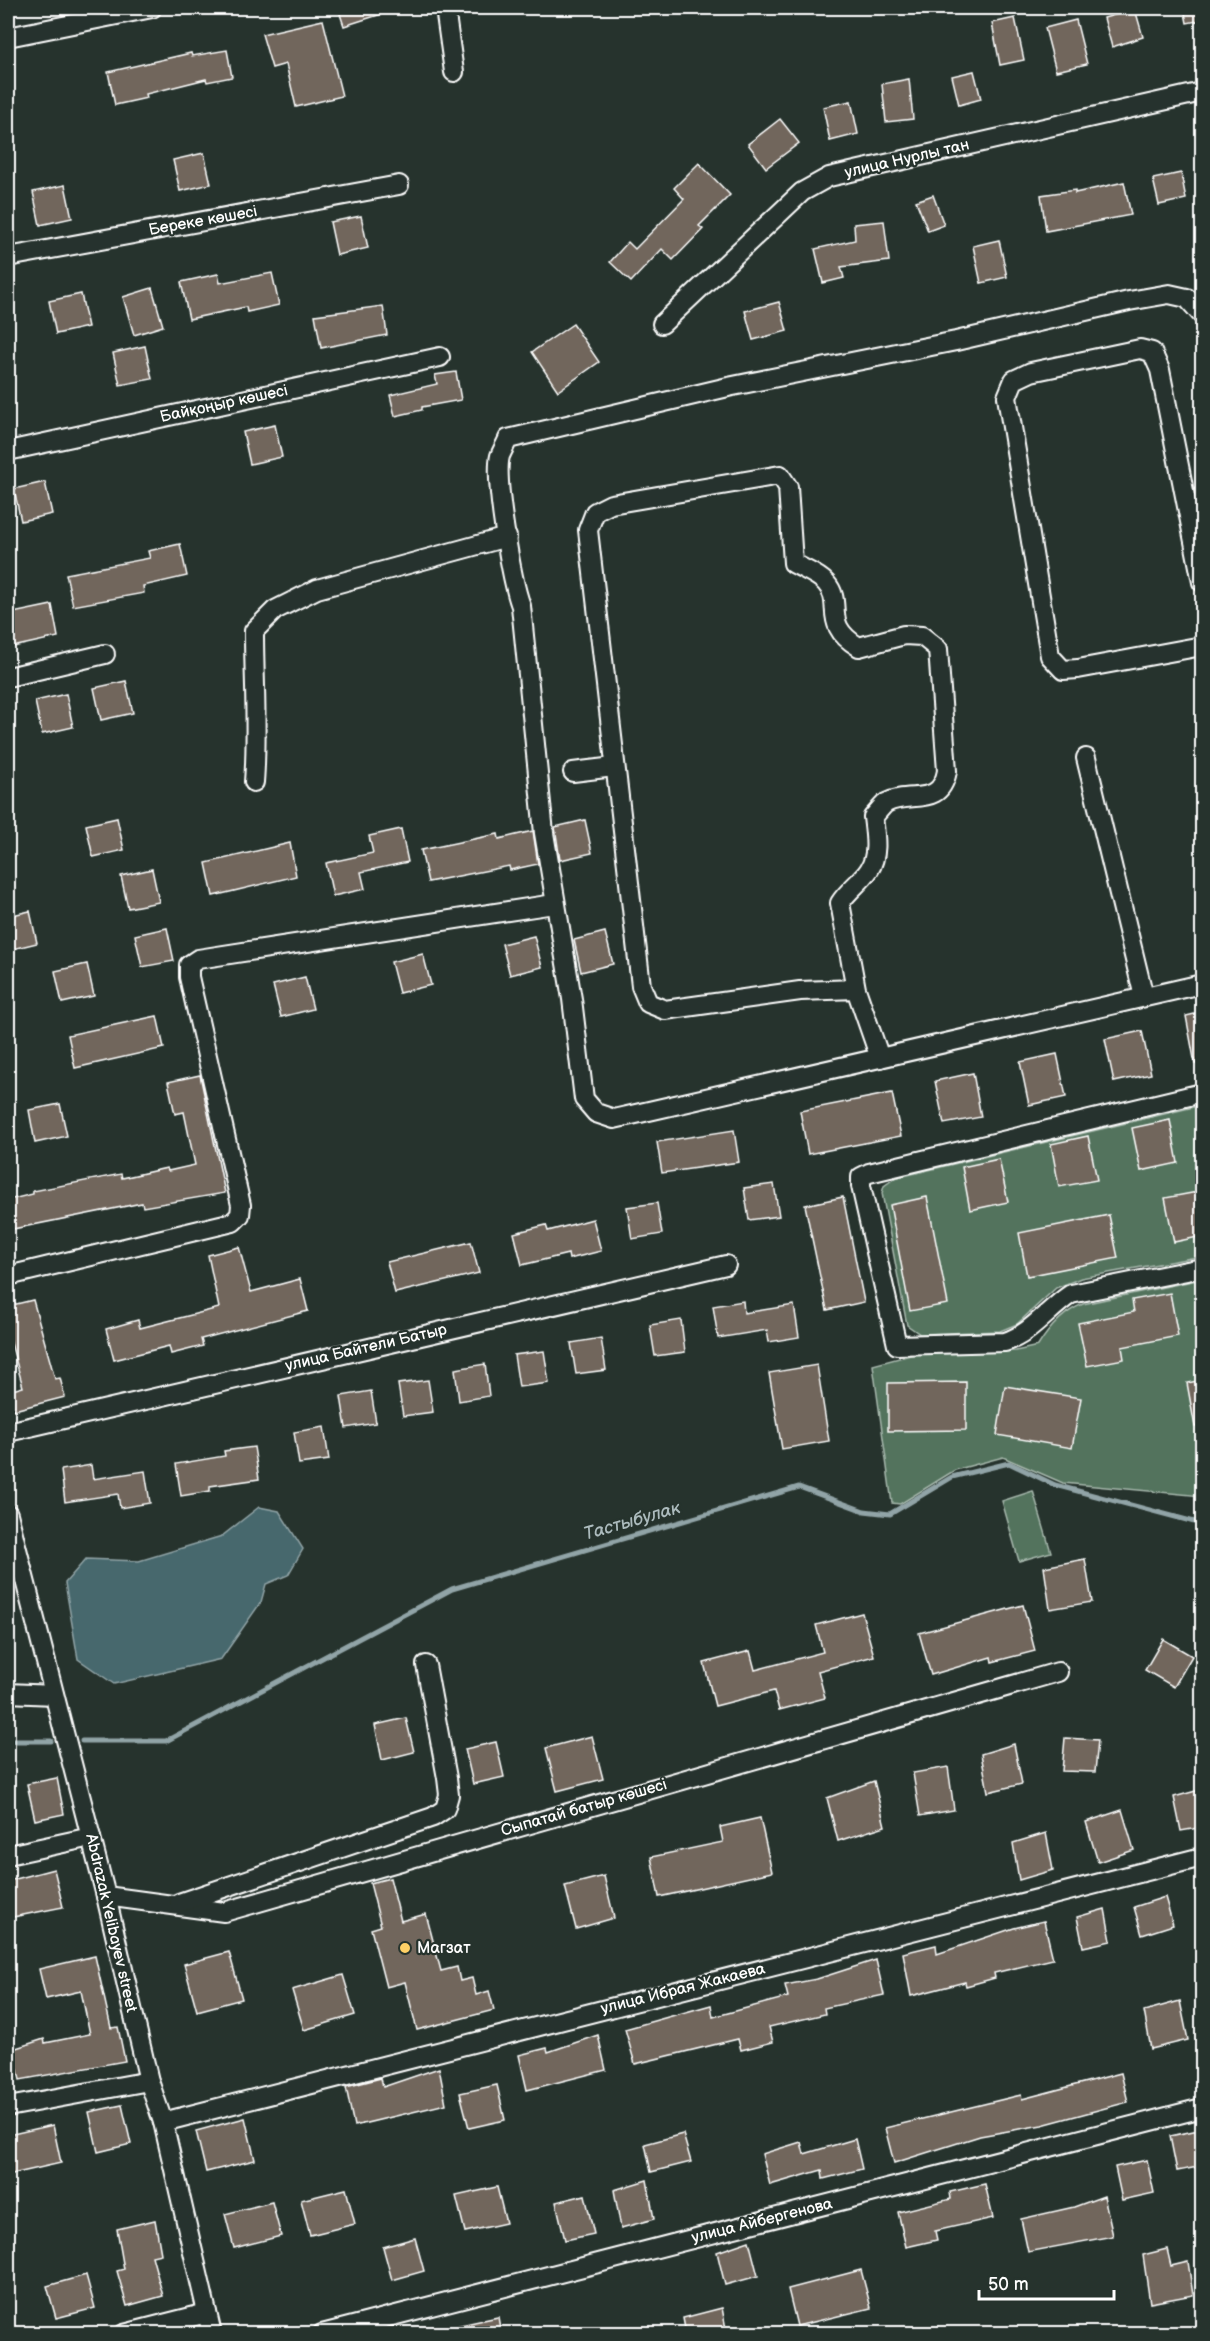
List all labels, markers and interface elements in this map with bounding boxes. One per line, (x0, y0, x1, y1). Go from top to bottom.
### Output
street label: улица Нурлы тан (843, 135, 971, 183)
street label: Береке көшесі (147, 202, 259, 240)
street label: Байқоңыр көшесі (158, 381, 290, 427)
street label: улица Байтели Батыр (283, 1320, 449, 1376)
water label: Тастыбулак (581, 1497, 683, 1545)
street label: Сыпатай батыр көшесі (499, 1775, 669, 1841)
street label: Abdrazak Yelibayev street (81, 1832, 141, 2014)
place label: Магзат (417, 1939, 471, 1958)
marker: Магзат (398, 1941, 412, 1955)
street label: улица Ибрая Жакаева (599, 1959, 768, 2019)
street label: улица Айбергенова (690, 2194, 835, 2248)
scale bar (979, 2263, 1114, 2301)
text: 50 m (988, 2274, 1029, 2295)

